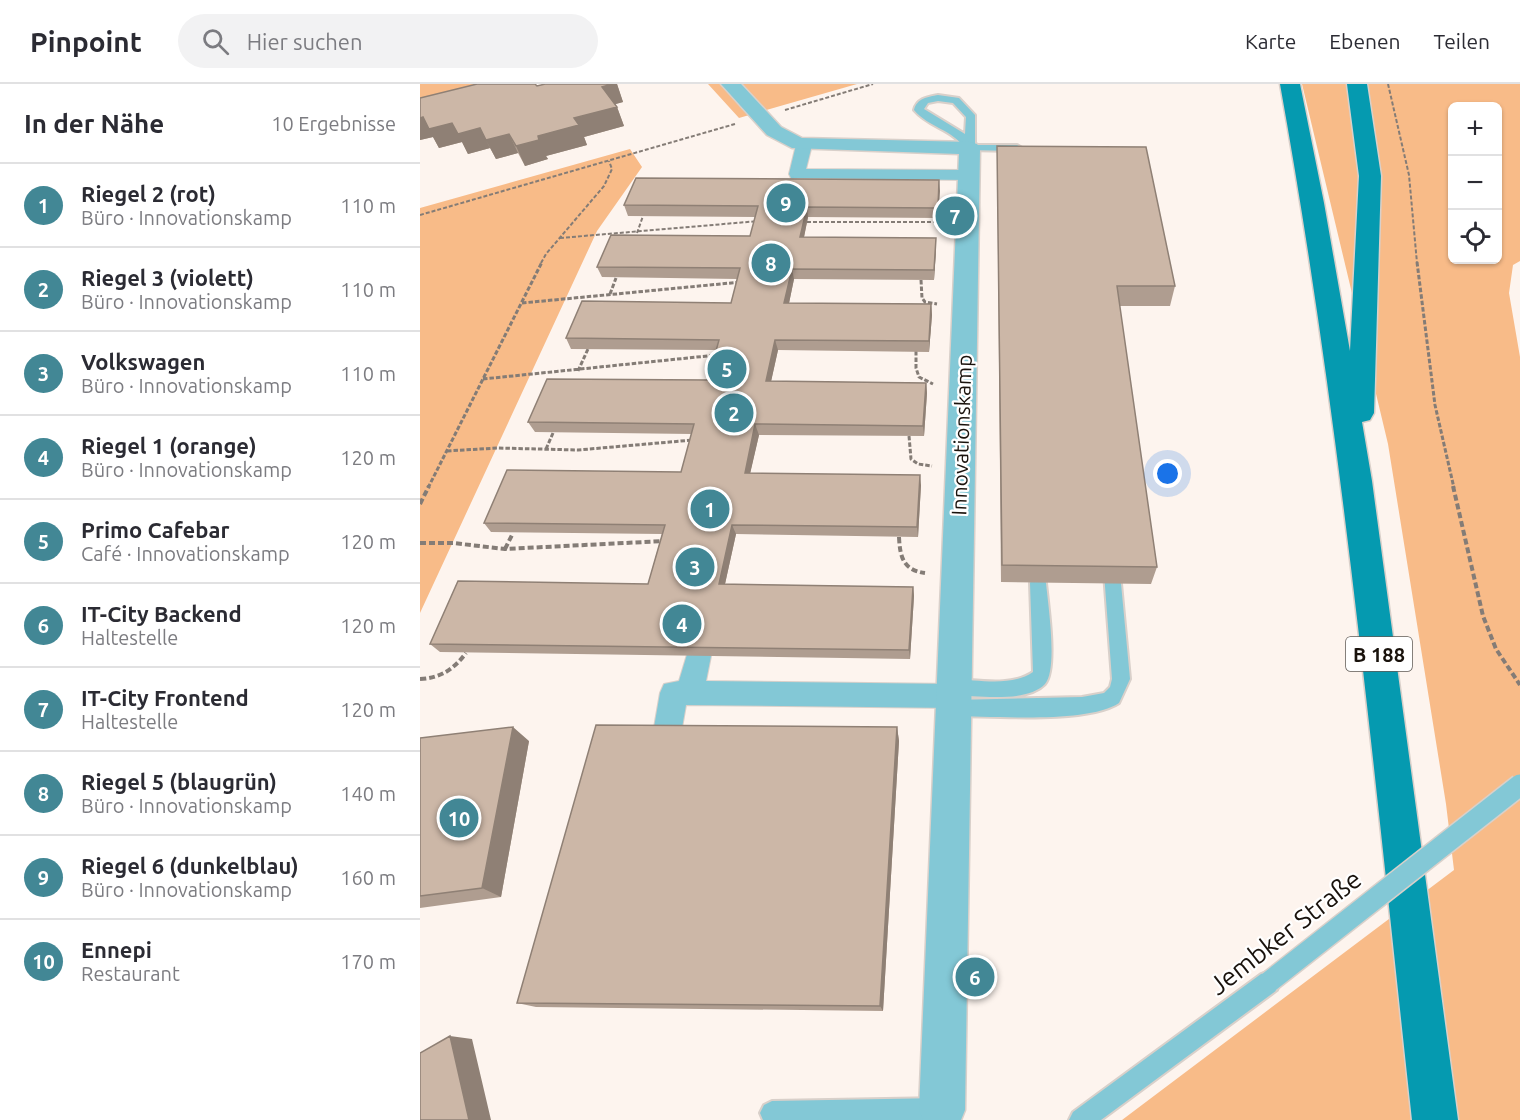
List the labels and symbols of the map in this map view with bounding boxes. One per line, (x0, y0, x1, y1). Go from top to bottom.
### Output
pin: 9 (766, 180, 806, 226)
pin: 7 (936, 194, 974, 238)
pin: 8 (752, 240, 790, 285)
pin: 5 (708, 346, 746, 392)
street label: Innovationskamp (946, 354, 976, 516)
pin: 2 (714, 390, 754, 436)
your location (1153, 459, 1182, 488)
pin: 1 (690, 486, 730, 532)
pin: 3 (676, 544, 714, 590)
pin: 4 (662, 602, 702, 646)
road number: B 188 (1346, 637, 1412, 671)
pin: 10 (440, 796, 478, 840)
street label: Jembker Straße (1203, 864, 1367, 1000)
pin: 6 (956, 954, 994, 1000)

